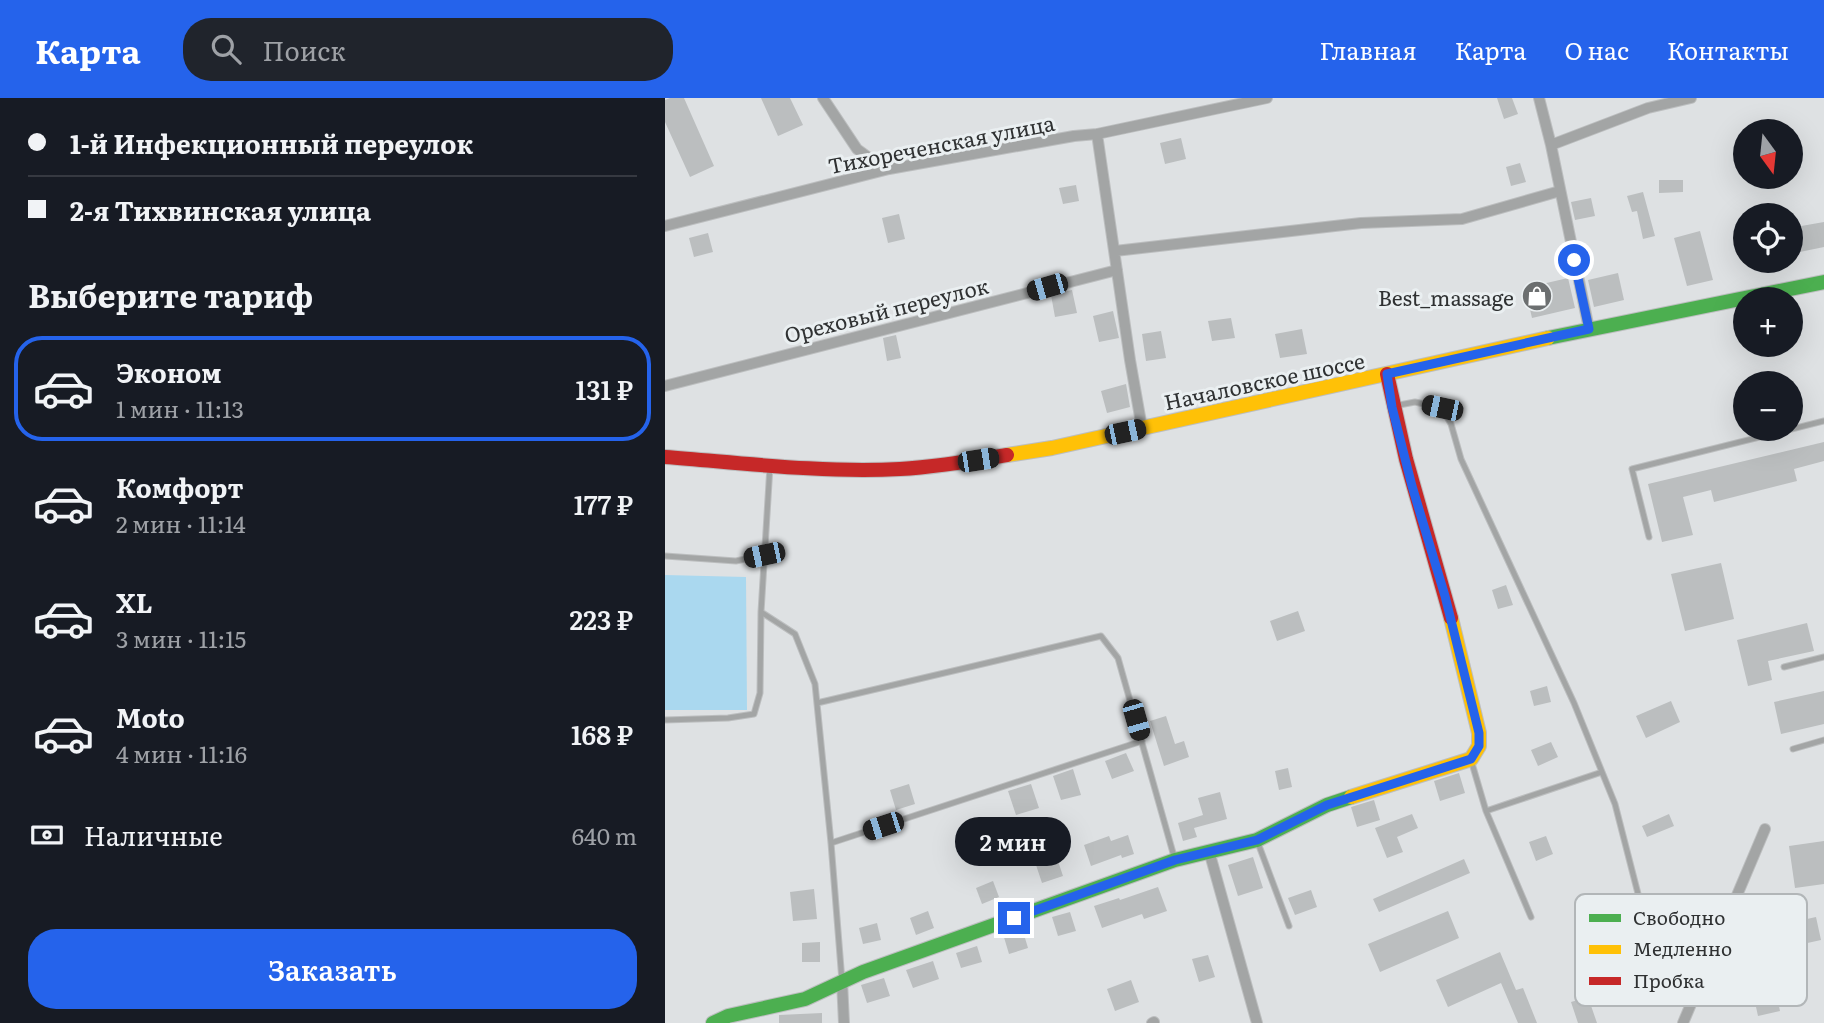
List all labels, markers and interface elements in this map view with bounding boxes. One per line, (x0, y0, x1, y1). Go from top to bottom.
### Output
search box (183, 18, 673, 81)
text: Карта (35, 25, 141, 74)
icon: search (207, 30, 245, 68)
text: Поиск (263, 30, 346, 69)
text: Главная (1319, 32, 1417, 67)
text: Карта (1455, 32, 1527, 67)
text: О нас (1565, 32, 1629, 67)
text: Контакты (1667, 32, 1789, 67)
street label: Тихореченская улица (825, 106, 1058, 180)
north arrow (1733, 119, 1803, 189)
map controls (1733, 119, 1803, 441)
text: 1-й Инфекционный переулок (70, 123, 473, 162)
text: 2-я Тихвинская улица (70, 190, 371, 229)
button: locate (1733, 203, 1803, 273)
route start (1558, 244, 1590, 276)
street label: Ореховый переулок (781, 268, 992, 349)
text: Выберите тариф (28, 270, 313, 318)
car (1024, 271, 1071, 303)
shop icon: Best_massage (1520, 279, 1554, 313)
place label: Best_massage (1378, 281, 1514, 312)
button: + (1733, 287, 1803, 357)
street label: Началовское шоссе (1161, 344, 1367, 416)
text: Эконом (116, 352, 221, 391)
icon: car (32, 357, 95, 420)
text: 131 ₽ (576, 369, 633, 408)
button: − (1733, 371, 1803, 441)
text: 1 мин · 11:13 (116, 391, 244, 425)
car (1420, 393, 1465, 423)
car (1103, 417, 1148, 447)
car (956, 446, 1001, 474)
text: Комфорт (116, 467, 243, 506)
icon: car (32, 472, 95, 535)
text: 177 ₽ (574, 484, 633, 523)
text: 2 мин · 11:14 (116, 506, 246, 540)
car (742, 540, 787, 570)
text: XL (116, 582, 153, 621)
icon: car (32, 587, 95, 650)
text: 223 ₽ (570, 599, 633, 638)
text: 3 мин · 11:15 (116, 621, 246, 655)
text: Moto (116, 697, 185, 736)
car (1121, 697, 1152, 743)
icon: car (32, 702, 95, 765)
text: 168 ₽ (571, 714, 633, 753)
text: 4 мин · 11:16 (116, 736, 247, 770)
car (860, 810, 907, 842)
text: Наличные (84, 815, 223, 854)
icon: cash (28, 816, 66, 854)
callout: 2 мин (956, 816, 1072, 866)
text: 640 m (572, 818, 637, 852)
text: 2 мин (980, 824, 1046, 858)
legend (1575, 894, 1807, 1006)
route end (998, 902, 1030, 934)
text: Свободно (1633, 903, 1725, 931)
button: Заказать (28, 929, 637, 1009)
text: Медленно (1633, 934, 1732, 962)
text: Пробка (1633, 966, 1705, 994)

